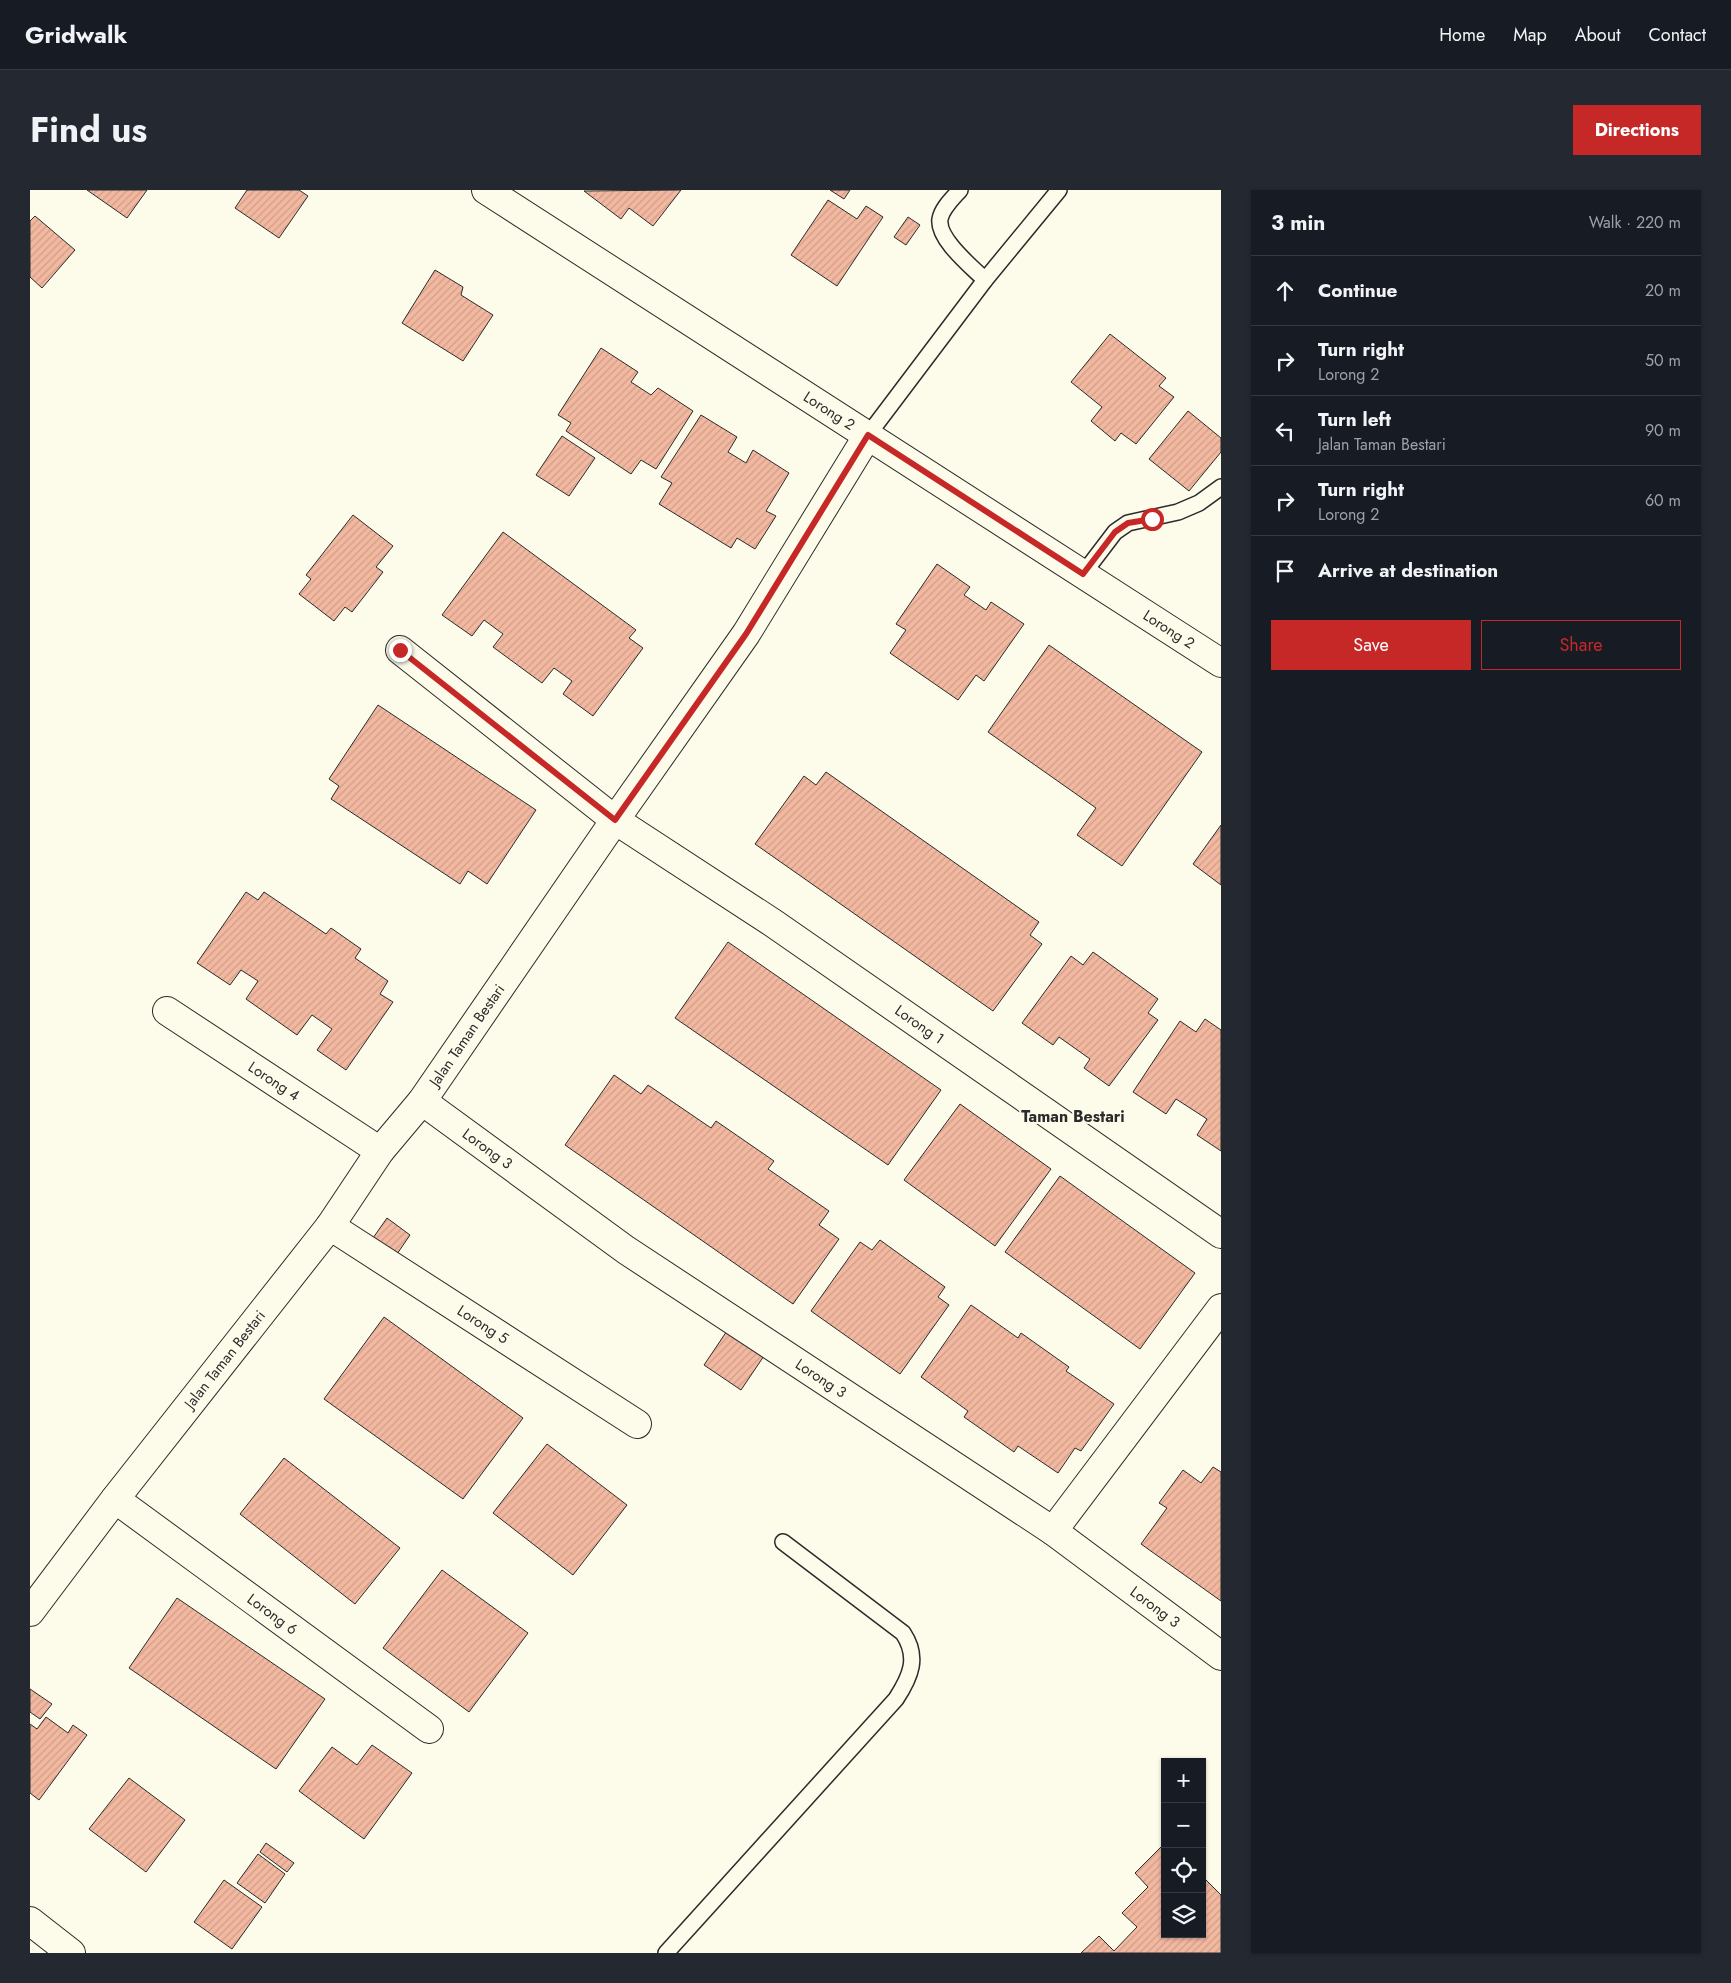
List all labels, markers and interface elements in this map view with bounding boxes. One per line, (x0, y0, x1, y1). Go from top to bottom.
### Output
text: Gridwalk (25, 17, 127, 52)
text: Home (1439, 22, 1485, 48)
text: Map (1513, 22, 1547, 48)
text: About (1575, 22, 1620, 48)
text: Contact (1648, 22, 1706, 48)
text: Find us (30, 105, 147, 155)
button: Directions (1573, 105, 1701, 155)
text: 3 min (1271, 208, 1325, 238)
text: Walk · 220 m (1589, 211, 1681, 234)
icon: ahead (1271, 277, 1299, 305)
text: Continue (1318, 277, 1397, 304)
text: 20 m (1645, 279, 1681, 302)
text: Turn right (1318, 336, 1404, 363)
icon: right (1271, 347, 1299, 375)
text: 50 m (1645, 349, 1681, 372)
text: Lorong 2 (1318, 363, 1379, 386)
street label: Lorong 2 (799, 386, 859, 436)
text: Turn left (1318, 406, 1391, 433)
icon: left (1271, 417, 1299, 445)
text: 90 m (1645, 419, 1681, 442)
text: Jalan Taman Bestari (1318, 433, 1446, 456)
text: Turn right (1318, 476, 1404, 503)
icon: right (1271, 487, 1299, 515)
text: 60 m (1645, 489, 1681, 512)
text: Lorong 2 (1318, 503, 1379, 526)
route start (1141, 508, 1164, 531)
icon: arrive (1271, 557, 1299, 585)
text: Arrive at destination (1318, 557, 1498, 584)
street label: Lorong 2 (1139, 605, 1199, 654)
button: Save (1271, 620, 1471, 670)
button: Share (1481, 620, 1681, 670)
route end (389, 639, 412, 662)
street label: Jalan Taman Bestari (423, 980, 510, 1093)
street label: Lorong 1 (890, 1000, 949, 1050)
street label: Lorong 4 (244, 1056, 304, 1107)
district label: Taman Bestari (1021, 1105, 1125, 1128)
street label: Lorong 3 (458, 1123, 517, 1175)
street label: Lorong 5 (453, 1300, 513, 1349)
street label: Jalan Taman Bestari (178, 1306, 271, 1415)
street label: Lorong 3 (791, 1353, 851, 1403)
street label: Lorong 3 (1126, 1581, 1185, 1633)
street label: Lorong 6 (243, 1588, 302, 1640)
map controls (1161, 1758, 1206, 1938)
button: + (1161, 1758, 1206, 1803)
button: − (1161, 1803, 1206, 1848)
button: locate (1161, 1848, 1206, 1893)
button: layers (1161, 1893, 1206, 1938)

